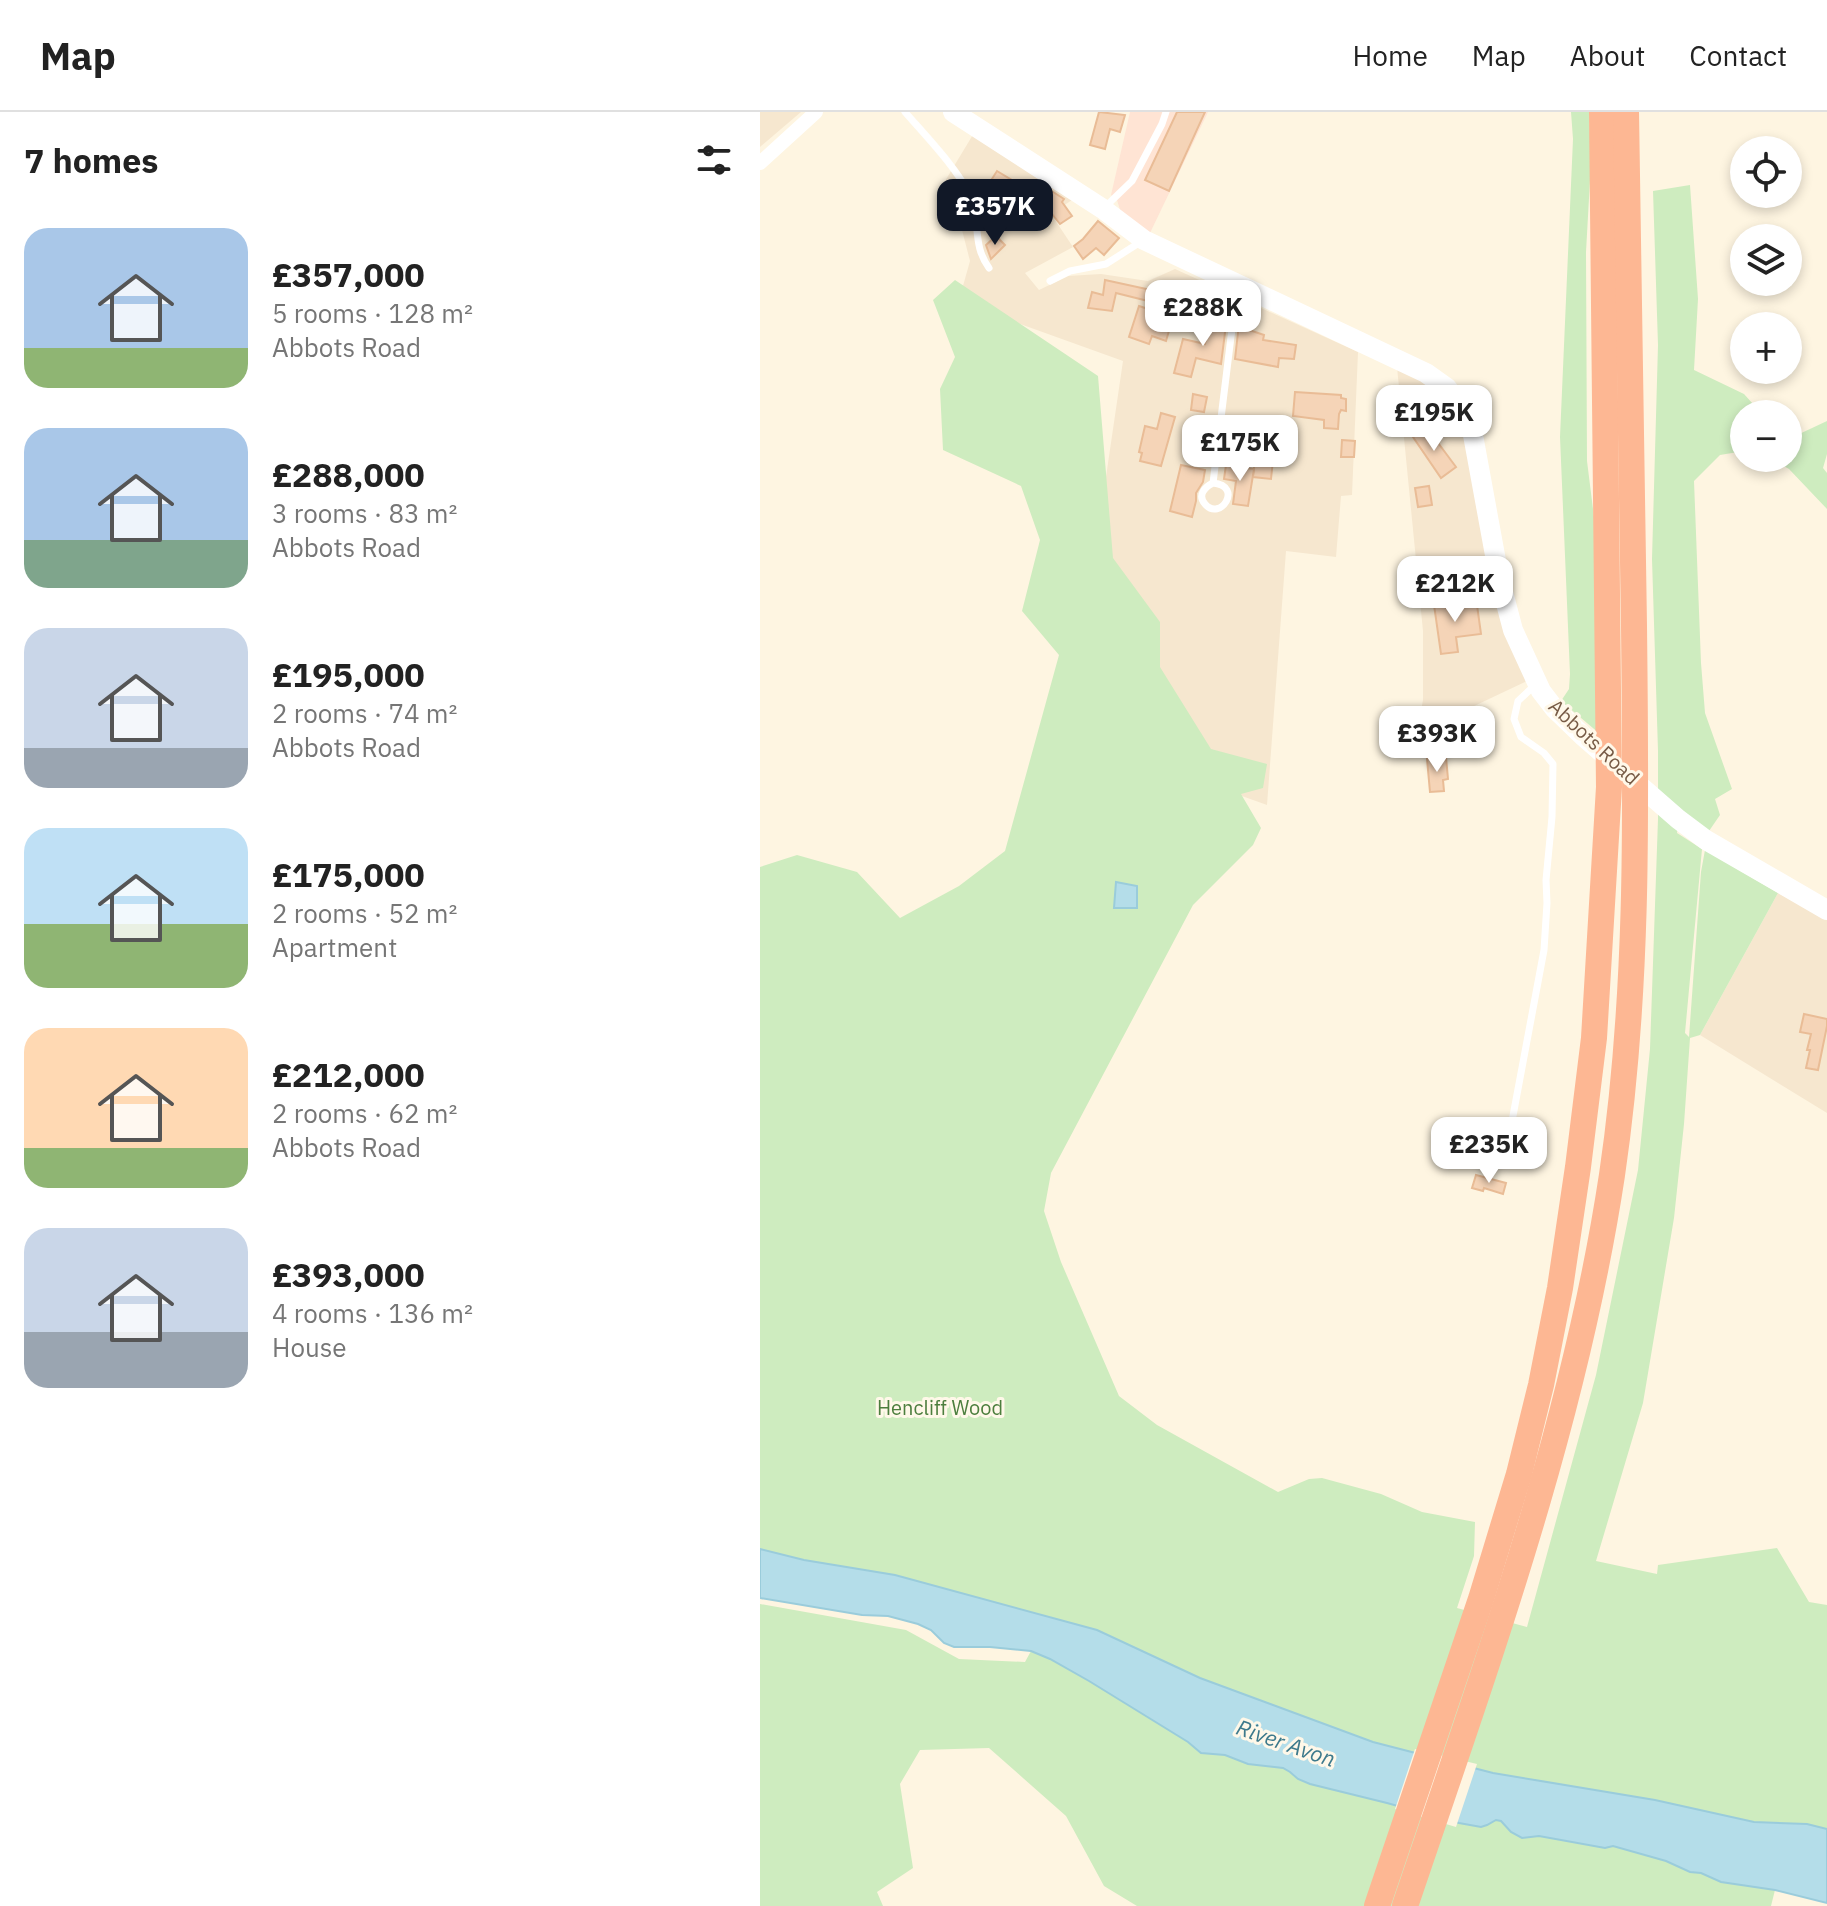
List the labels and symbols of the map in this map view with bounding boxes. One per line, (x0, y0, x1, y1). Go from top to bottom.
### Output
pin: £357K (939, 179, 1051, 247)
pin: £288K (1147, 280, 1259, 348)
pin: £195K (1378, 385, 1490, 453)
pin: £175K (1184, 415, 1296, 483)
pin: £212K (1399, 556, 1511, 624)
street label: Abbots Road (1543, 693, 1645, 791)
pin: £393K (1381, 706, 1493, 774)
pin: £235K (1433, 1117, 1545, 1185)
park label: Hencliff Wood (877, 1394, 1003, 1421)
water label: River Avon (1233, 1712, 1339, 1773)

